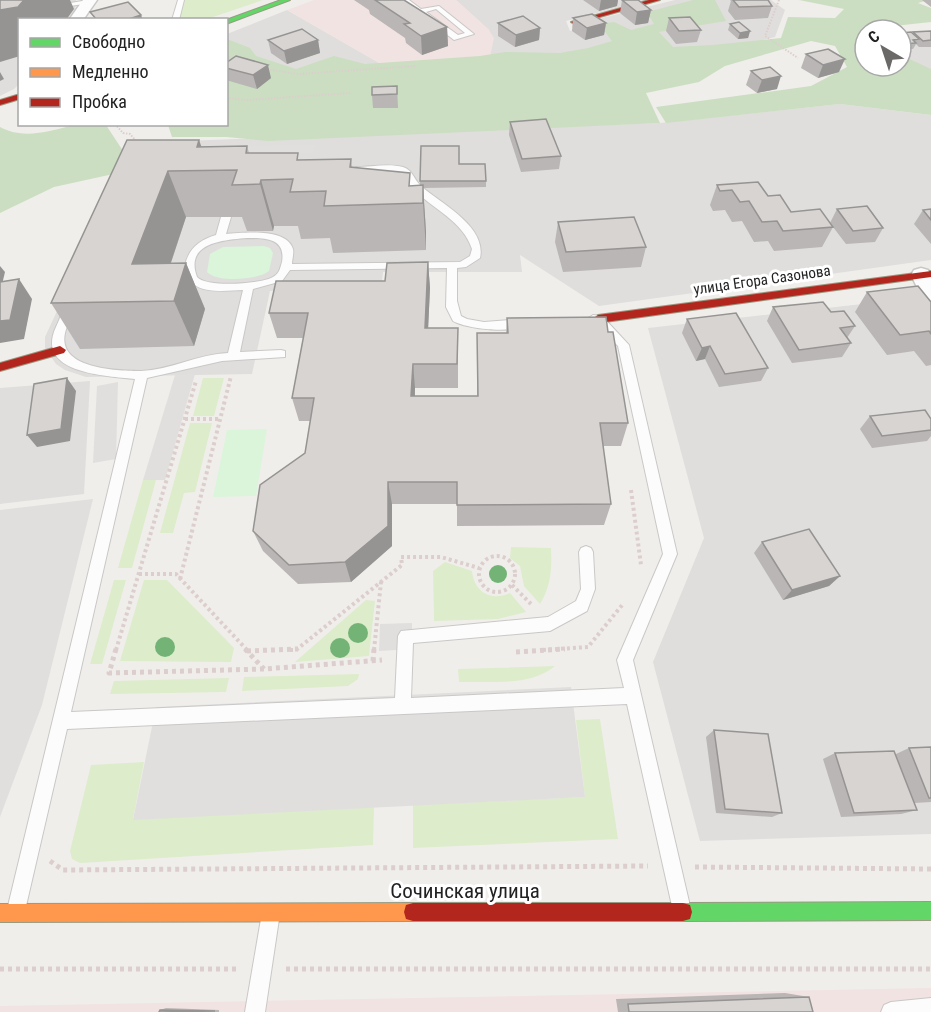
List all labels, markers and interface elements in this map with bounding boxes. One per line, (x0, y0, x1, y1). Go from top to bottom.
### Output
legend (18, 18, 228, 126)
north arrow (853, 18, 913, 78)
text: С (864, 26, 883, 47)
text: Свободно (72, 31, 145, 52)
text: Медленно (72, 61, 149, 82)
text: Пробка (72, 91, 127, 112)
street label: улица Егора Сазонова (692, 261, 832, 299)
street label: Сочинская улица (390, 879, 540, 903)

